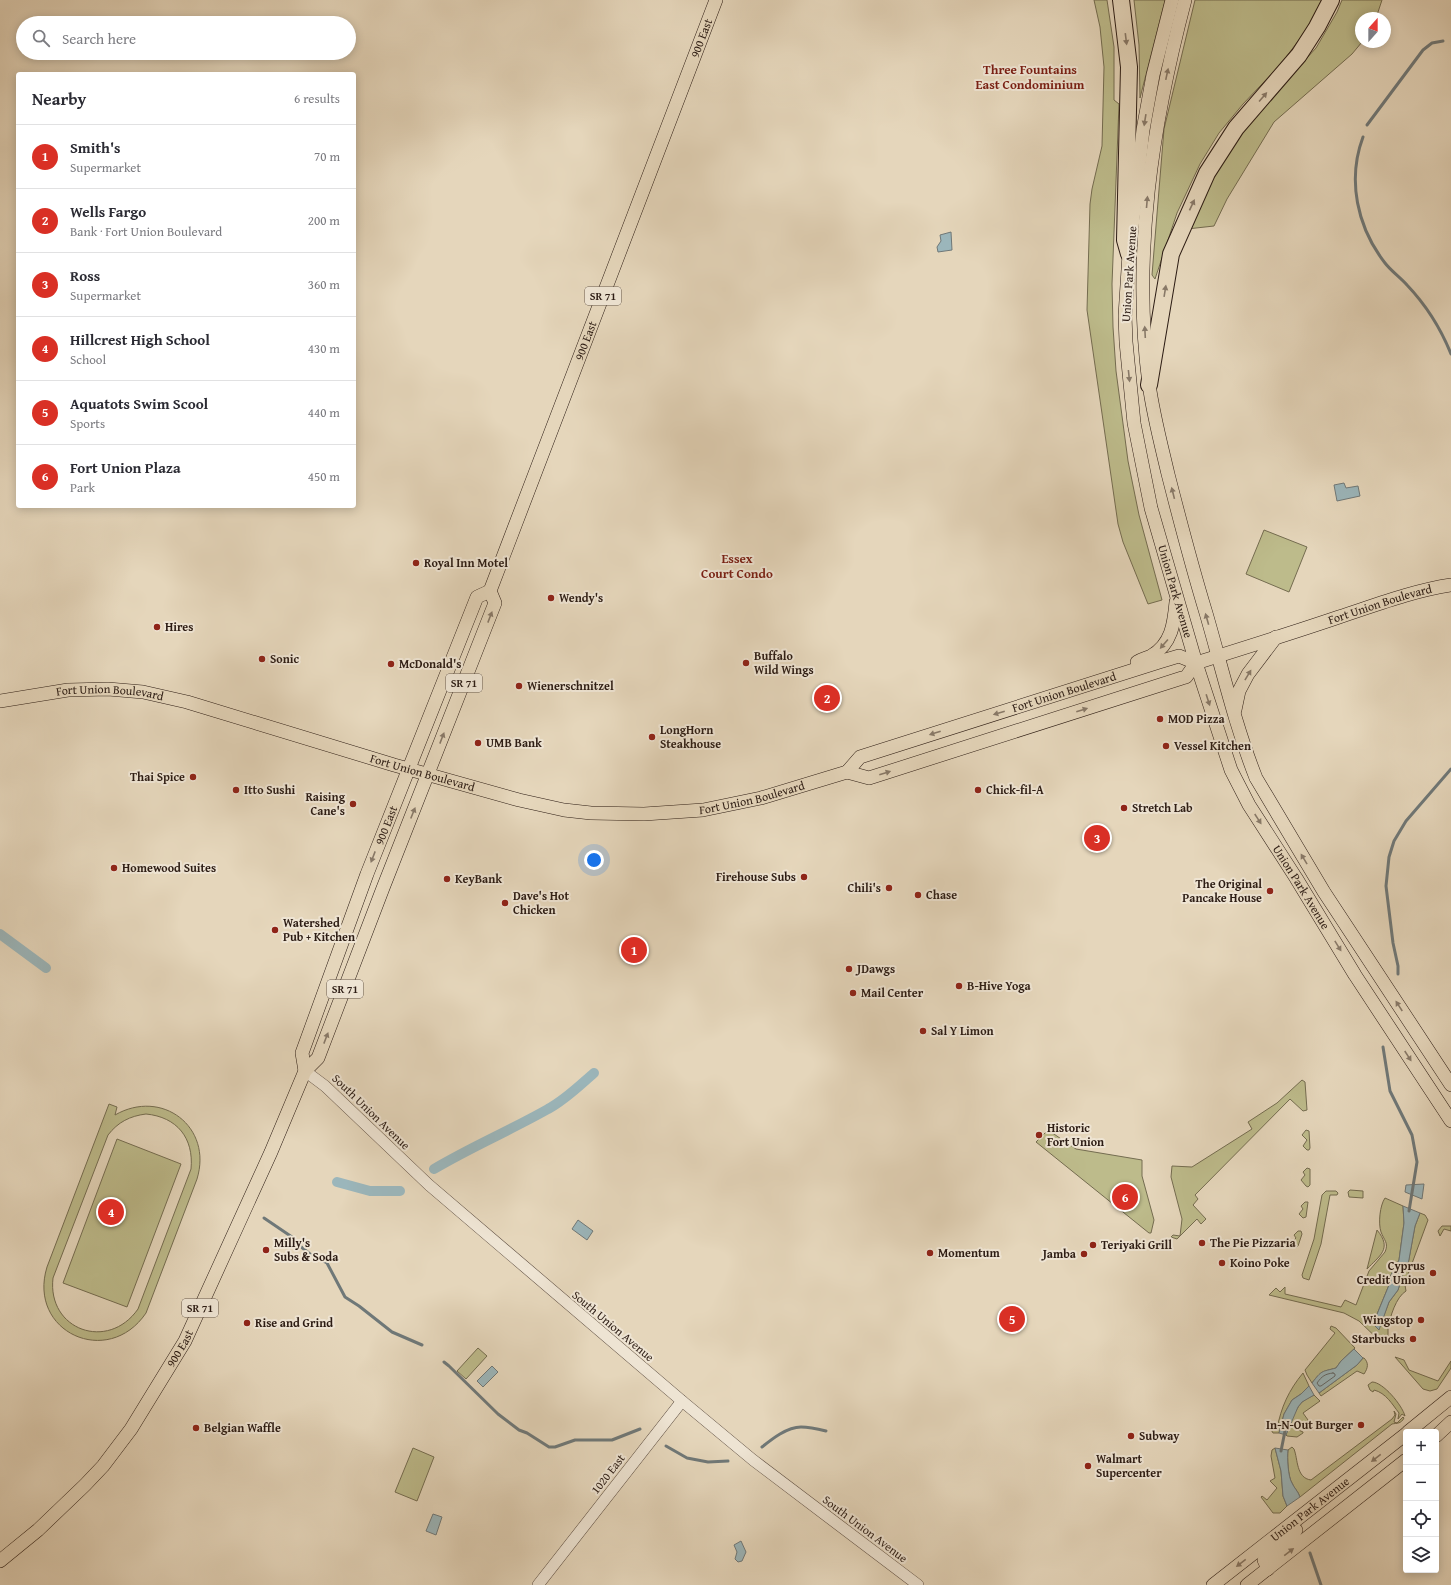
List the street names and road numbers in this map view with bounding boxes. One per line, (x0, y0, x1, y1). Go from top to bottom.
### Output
street label: 900 East (686, 15, 716, 60)
street label: Union Park Avenue (1117, 225, 1140, 323)
road number: SR 71 (585, 287, 621, 305)
street label: 900 East (570, 318, 601, 363)
street label: Union Park Avenue (1154, 543, 1197, 640)
street label: Fort Union Boulevard (1326, 580, 1434, 628)
street label: Fort Union Boulevard (1010, 667, 1119, 716)
road number: SR 71 (446, 674, 482, 692)
street label: Fort Union Boulevard (55, 680, 166, 705)
street label: Fort Union Boulevard (368, 749, 477, 795)
street label: Fort Union Boulevard (699, 776, 807, 818)
street label: 900 East (370, 802, 402, 847)
street label: Union Park Avenue (1269, 842, 1334, 933)
road number: SR 71 (327, 980, 363, 998)
street label: South Union Avenue (329, 1070, 414, 1154)
street label: South Union Avenue (569, 1286, 658, 1365)
road number: SR 71 (182, 1299, 218, 1317)
street label: 900 East (162, 1326, 197, 1370)
street label: 1020 East (587, 1450, 629, 1497)
street label: Union Park Avenue (1266, 1472, 1353, 1545)
street label: South Union Avenue (819, 1491, 912, 1566)

